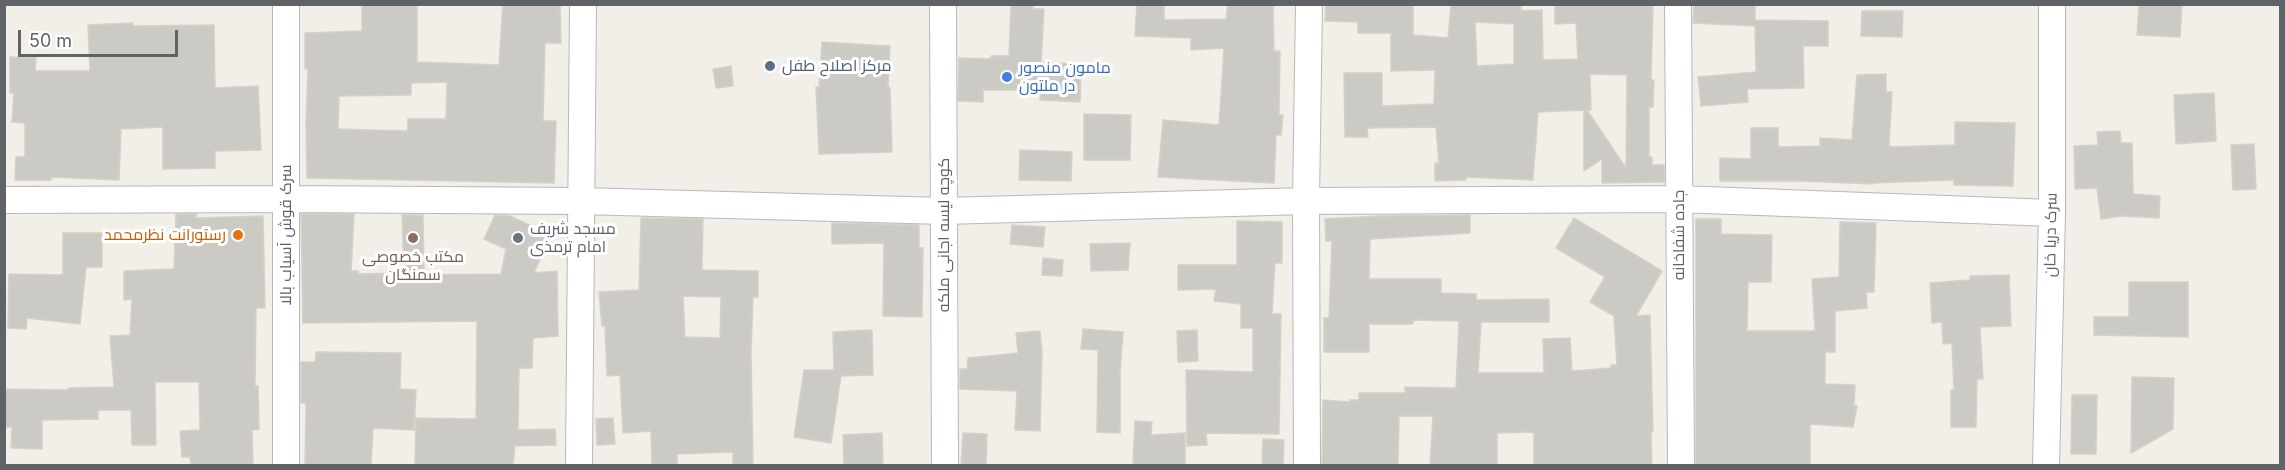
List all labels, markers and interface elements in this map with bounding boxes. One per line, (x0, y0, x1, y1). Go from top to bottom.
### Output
scale bar (21, 18, 182, 56)
text: 50 m (29, 30, 72, 51)
place label: مرکز اصلاح طفل (782, 56, 892, 76)
place label: مامون منصور در ملتون (1019, 58, 1111, 96)
marker: مرکز اصلاح طفل (763, 59, 777, 73)
marker: مامون منصور در ملتون (1000, 70, 1014, 84)
street label: کوچه لیسه اجانی ملکه (934, 158, 954, 312)
street label: سرک قوش آسیاب بالا (276, 164, 296, 306)
street label: جاده شفاخانه (1669, 190, 1689, 280)
street label: سرک دریا خان (2041, 193, 2061, 277)
place label: مسجد شریف امام ترمذی (530, 219, 616, 257)
place label: رستورانت نظرمحمد (104, 225, 226, 245)
marker: رستورانت نظرمحمد (231, 228, 245, 242)
marker: مکتب خصوصی سمنگان (406, 231, 420, 245)
marker: مسجد شریف امام ترمذی (511, 231, 525, 245)
place label: مکتب خصوصی سمنگان (362, 247, 464, 285)

